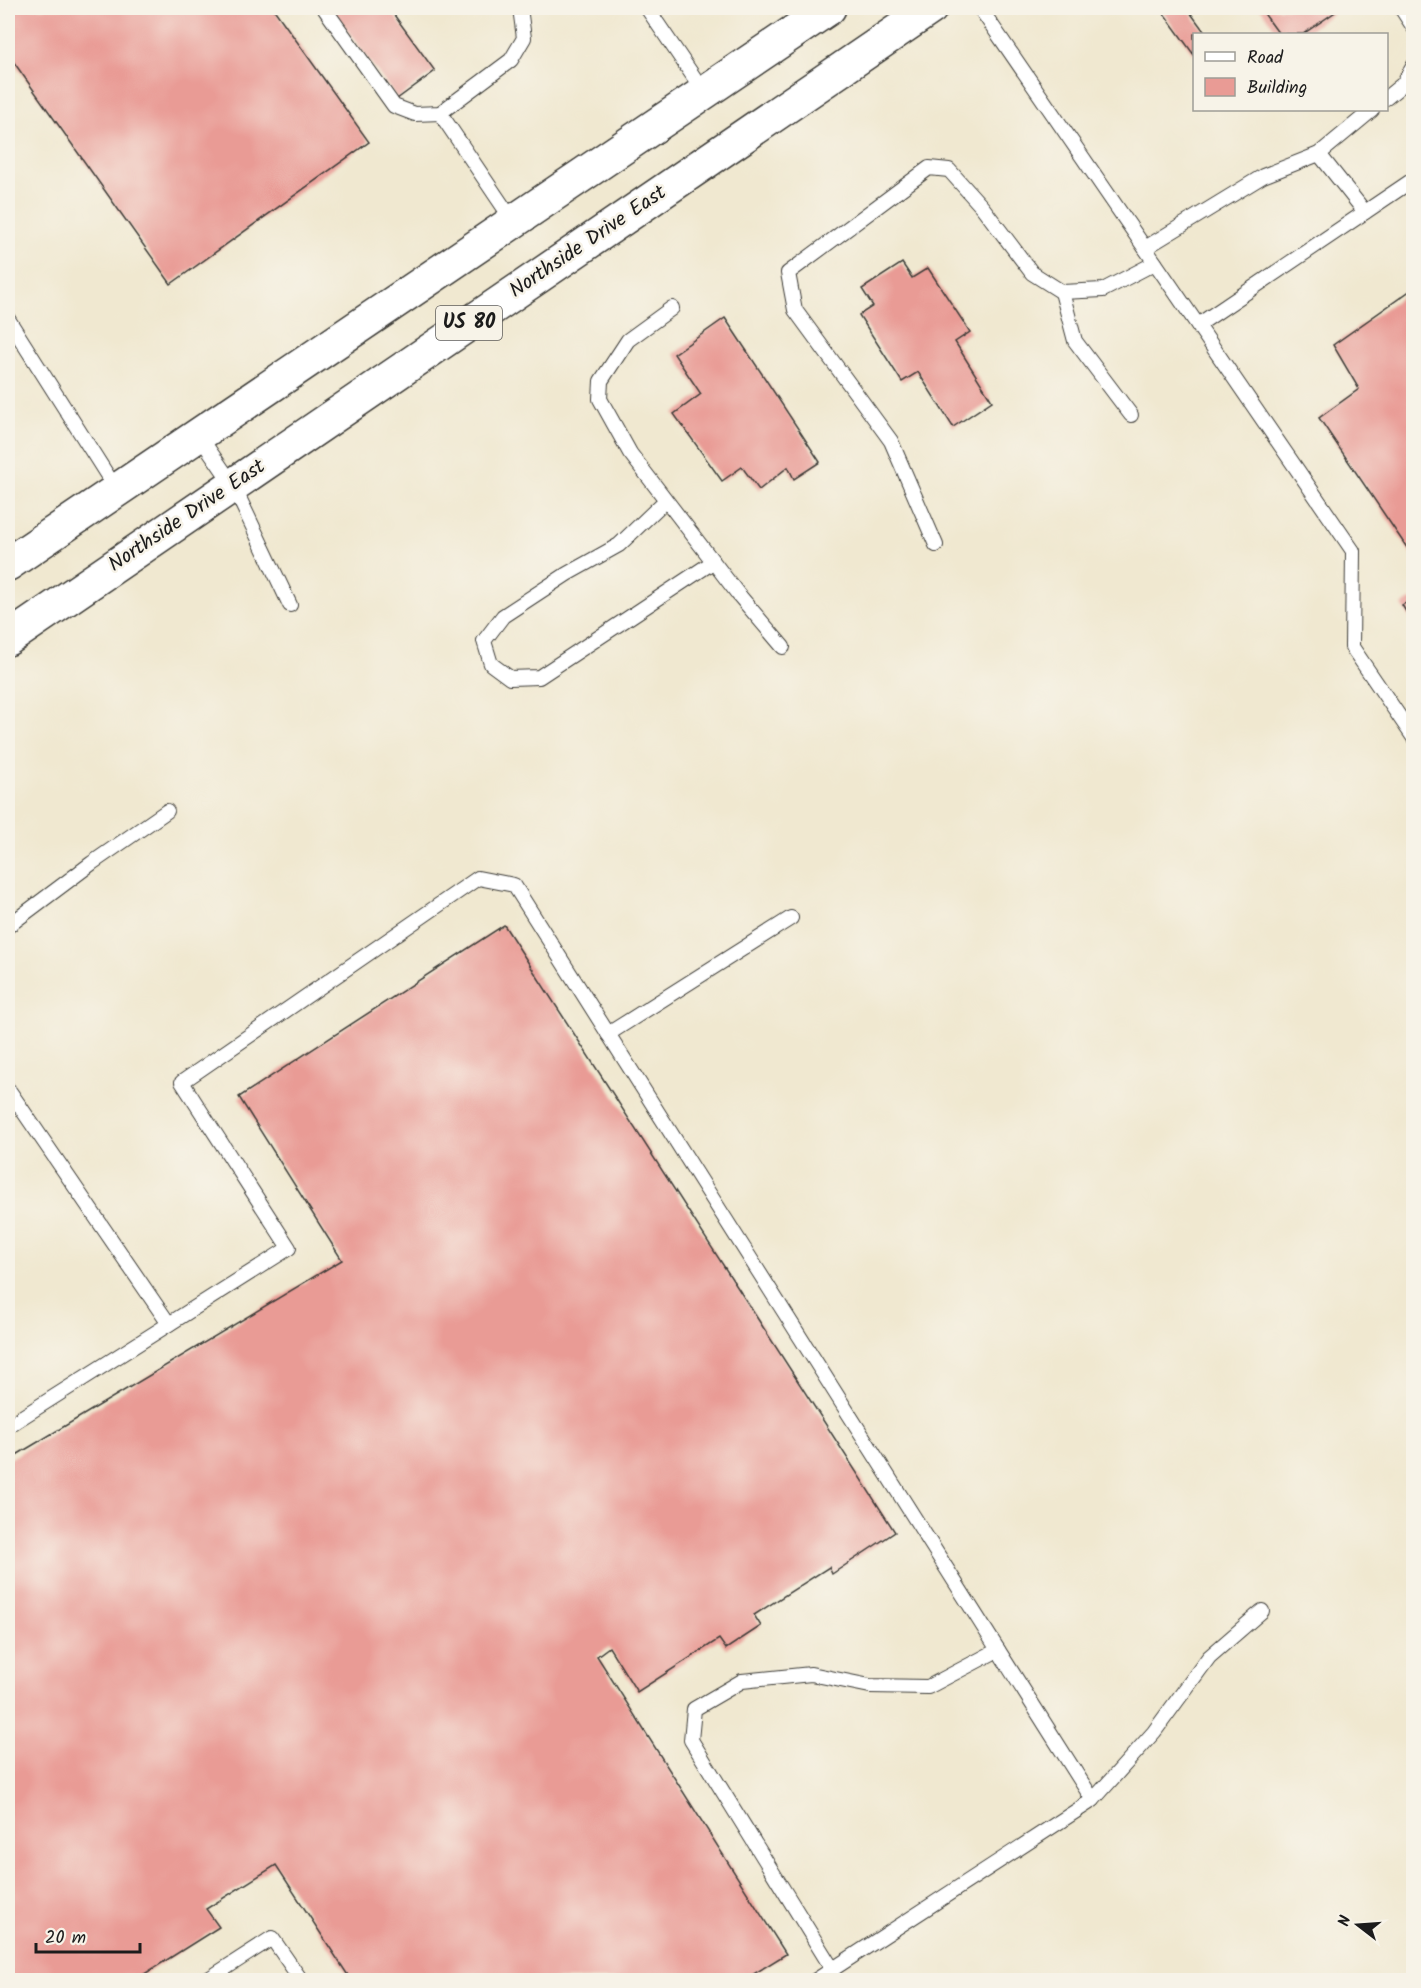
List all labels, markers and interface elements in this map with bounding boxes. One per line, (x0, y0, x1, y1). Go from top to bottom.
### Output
legend (1193, 33, 1388, 111)
text: Road (1247, 44, 1284, 73)
text: Building (1247, 74, 1307, 103)
street label: Northside Drive East (503, 176, 674, 307)
road number: US 80 (436, 306, 502, 340)
street label: Northside Drive East (102, 450, 273, 581)
north arrow (1328, 1895, 1388, 1955)
text: N (1332, 1913, 1359, 1930)
scale bar (36, 1916, 140, 1954)
text: 20 m (45, 1924, 86, 1953)

